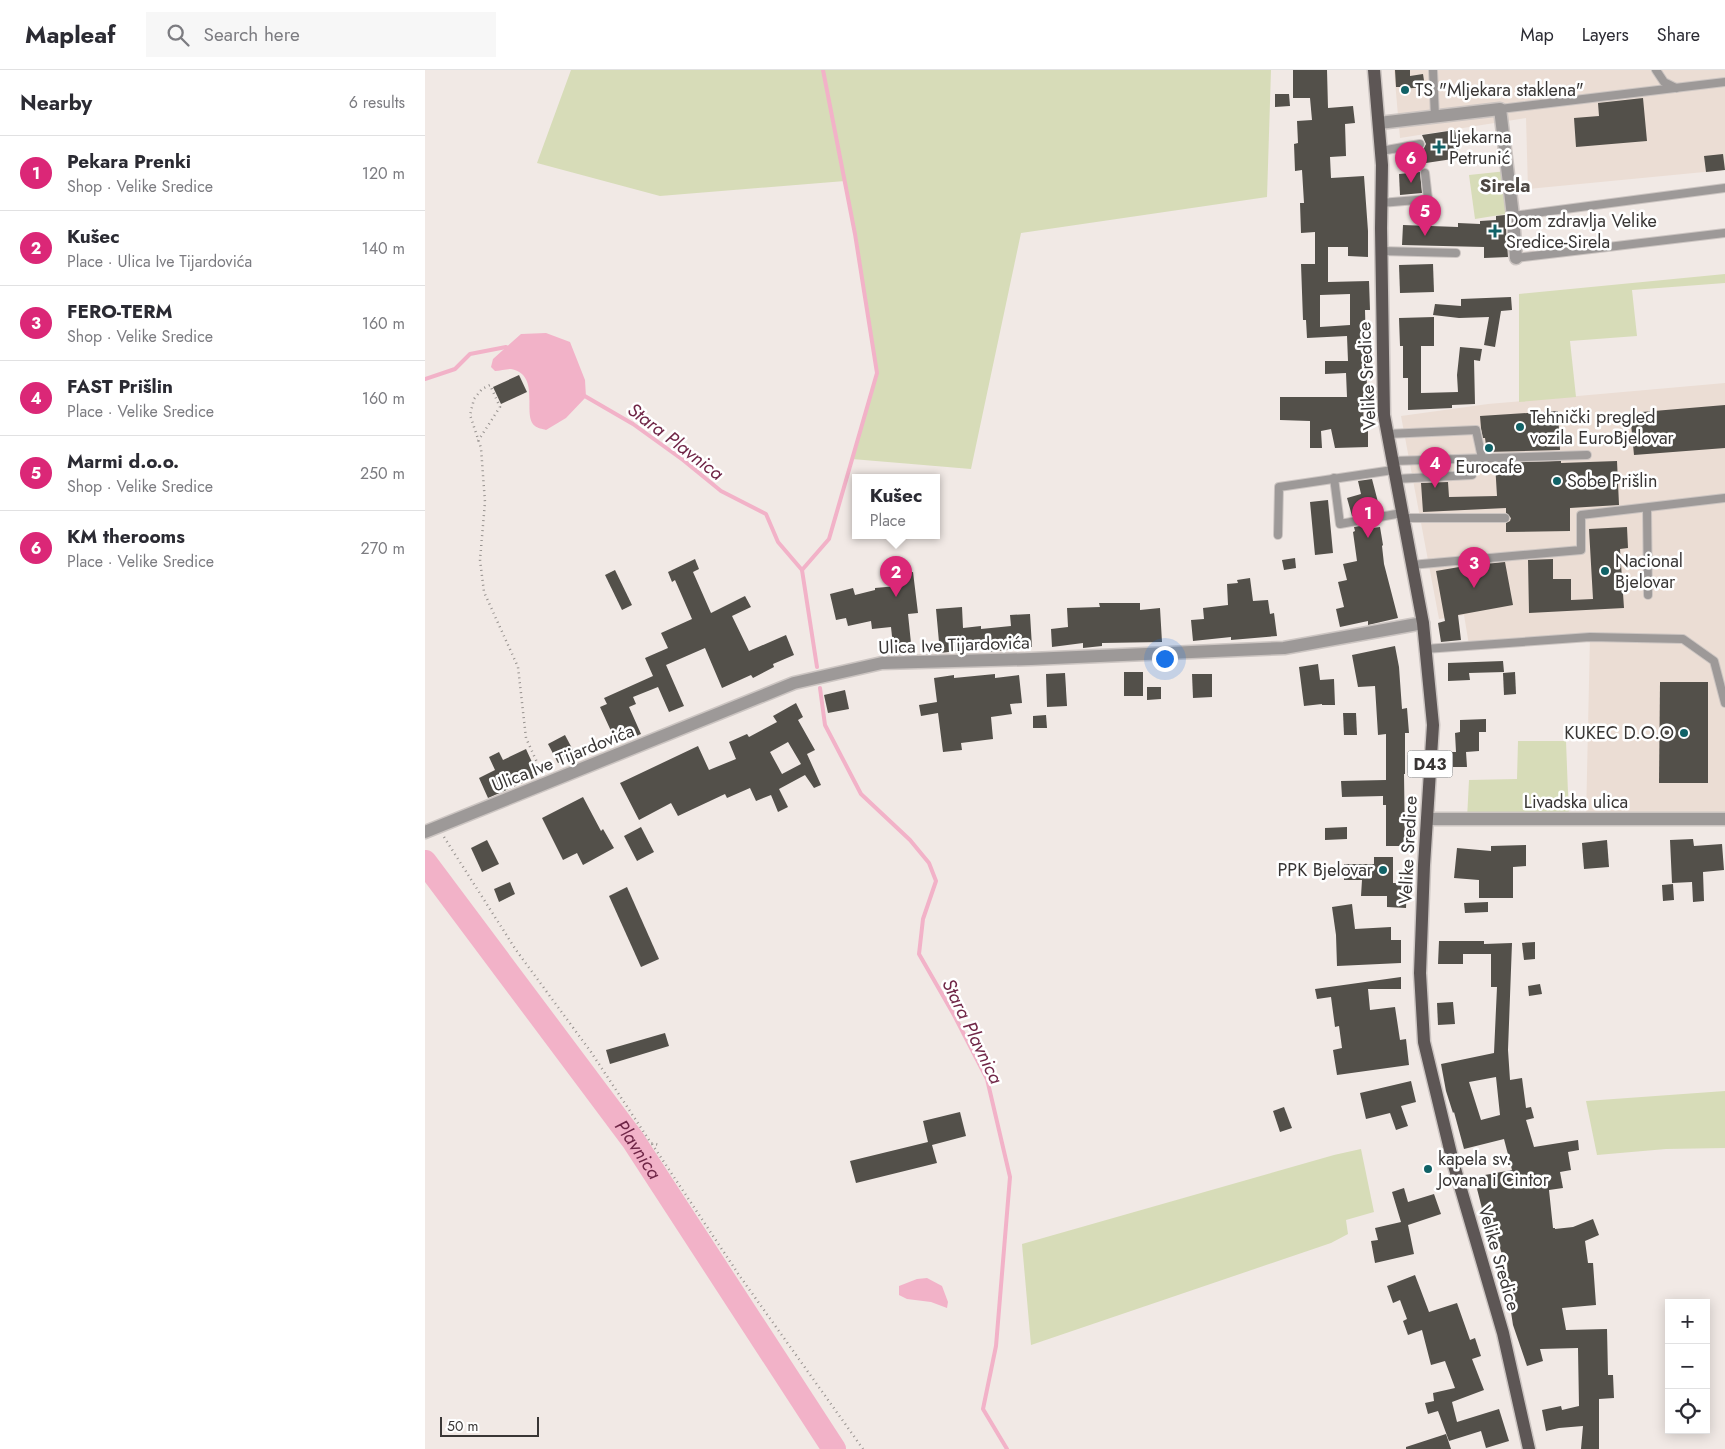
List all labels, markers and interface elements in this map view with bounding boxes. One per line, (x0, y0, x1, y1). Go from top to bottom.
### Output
search box (146, 12, 496, 57)
text: Mapleaf (25, 17, 116, 52)
icon: search (164, 21, 192, 49)
text: Search here (204, 21, 300, 48)
text: Map (1520, 22, 1554, 48)
text: Layers (1582, 22, 1629, 48)
text: Share (1657, 22, 1700, 48)
place label: TS "Mljekara staklena" (1415, 77, 1584, 103)
marker: TS "Mljekara staklena" (1399, 84, 1411, 96)
text: Nearby (20, 88, 92, 118)
text: 6 results (349, 91, 405, 114)
place label: Ljekarna Petrunić (1449, 124, 1512, 171)
marker: Ljekarna Petrunić (1433, 141, 1445, 153)
pin: 6 (1395, 142, 1427, 183)
text: Pekara Prenki (67, 148, 191, 175)
text: 1 (32, 162, 40, 185)
text: 120 m (362, 162, 405, 185)
district label: Sirela (1480, 172, 1530, 199)
text: Shop · Velike Sredice (67, 175, 213, 198)
pin: 5 (1409, 195, 1441, 236)
place label: Dom zdravlja Velike Sredice-Sirela (1506, 208, 1657, 255)
text: Kušec (67, 223, 120, 250)
marker: Dom zdravlja Velike Sredice-Sirela (1488, 224, 1502, 238)
text: 2 (31, 237, 41, 260)
text: 140 m (362, 237, 405, 260)
text: Place · Ulica Ive Tijardovića (67, 250, 252, 273)
text: FERO-TERM (67, 298, 172, 325)
text: 3 (31, 312, 41, 335)
text: 160 m (362, 312, 405, 335)
street label: Velike Sredice (1351, 321, 1383, 431)
text: Shop · Velike Sredice (67, 325, 213, 348)
text: FAST Prišlin (67, 373, 173, 400)
text: 4 (30, 387, 42, 410)
text: 160 m (362, 387, 405, 410)
water label: Stara Plavnica (622, 396, 730, 487)
text: Place · Velike Sredice (67, 400, 214, 423)
place label: Tehnički pregled vozila EuroBjelovar (1530, 404, 1675, 451)
marker: Tehnički pregled vozila EuroBjelovar (1514, 421, 1526, 433)
marker: Eurocafe (1483, 442, 1495, 454)
pin: 4 (1419, 447, 1451, 488)
text: Marmi d.o.o. (67, 448, 179, 475)
place label: Eurocafe (1456, 454, 1522, 480)
text: 5 (31, 462, 41, 485)
text: 250 m (360, 462, 405, 485)
place label: Sobe Prišlin (1567, 468, 1658, 494)
popup (852, 474, 940, 539)
text: Shop · Velike Sredice (67, 475, 213, 498)
marker: Sobe Prišlin (1551, 475, 1563, 487)
text: Kušec (870, 482, 922, 509)
pin: 1 (1352, 497, 1384, 538)
text: Place (870, 509, 906, 532)
text: KM therooms (67, 523, 185, 550)
text: 6 (31, 537, 41, 560)
text: 270 m (361, 537, 405, 560)
pin: 3 (1458, 547, 1490, 588)
place label: Nacional Bjelovar (1615, 548, 1683, 595)
text: Place · Velike Sredice (67, 550, 214, 573)
pin: 2 (880, 556, 912, 597)
marker: Nacional Bjelovar (1599, 565, 1611, 577)
street label: Ulica Ive Tijardovića (878, 629, 1030, 661)
your location (1152, 646, 1178, 672)
street label: Ulica Ive Tijardovića (488, 718, 638, 798)
place label: KUKEC D.O.O (1564, 720, 1674, 746)
marker: KUKEC D.O.O (1678, 727, 1690, 739)
road number: D43 (1407, 751, 1453, 778)
street label: Livadska ulica (1524, 789, 1628, 815)
street label: Velike Sredice (1392, 795, 1424, 905)
place label: PPK Bjelovar (1277, 857, 1374, 883)
marker: PPK Bjelovar (1377, 864, 1389, 876)
water label: Stara Plavnica (935, 974, 1010, 1089)
water label: Plavnica (608, 1114, 668, 1185)
place label: kapela sv. Jovana i Cintor (1436, 1146, 1550, 1193)
marker: kapela sv. Jovana i Cintor (1422, 1163, 1434, 1175)
street label: Velike Sredice (1472, 1202, 1526, 1314)
map controls (1665, 1299, 1710, 1434)
button: + (1665, 1299, 1710, 1344)
button: − (1665, 1344, 1710, 1389)
button: locate (1665, 1389, 1710, 1434)
scale bar (440, 1414, 539, 1437)
text: 50 m (447, 1416, 478, 1436)

